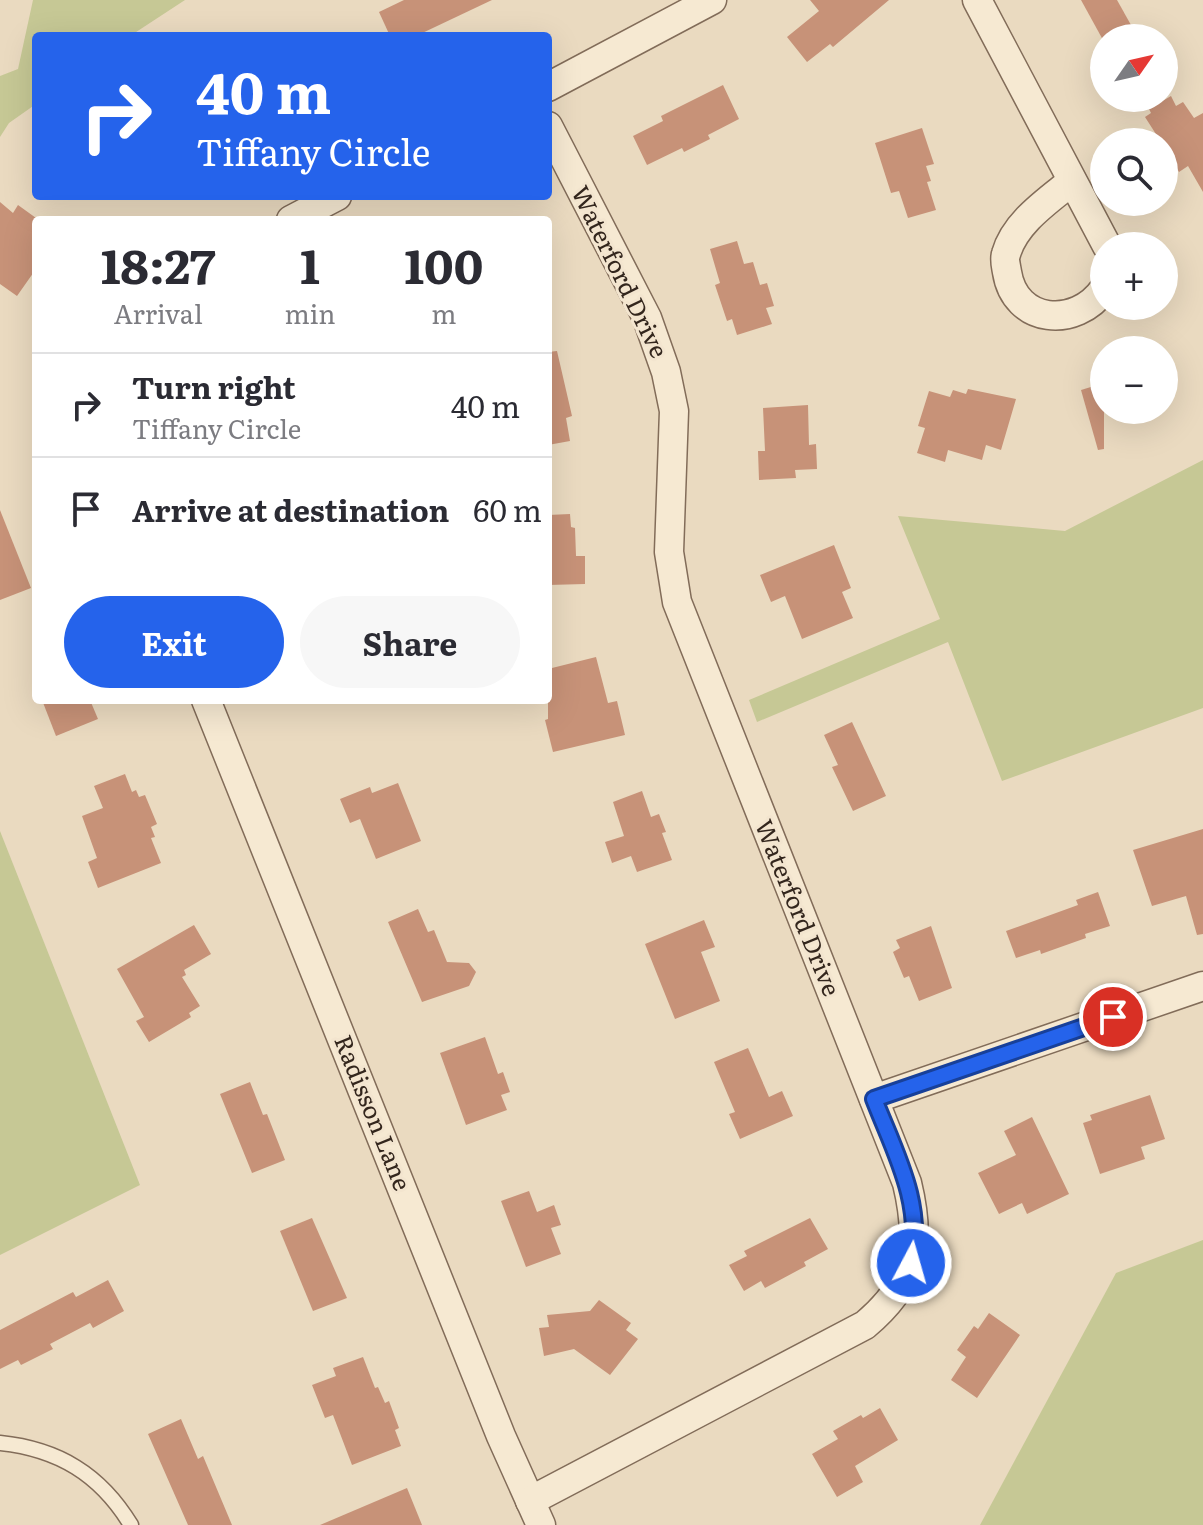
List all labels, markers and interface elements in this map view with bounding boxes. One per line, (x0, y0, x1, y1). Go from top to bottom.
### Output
north arrow (1090, 24, 1178, 112)
map controls (1090, 24, 1178, 424)
text: 40 m (196, 48, 331, 131)
icon: right (64, 64, 168, 168)
text: Tiffany Circle (196, 124, 430, 177)
button: search (1090, 128, 1178, 216)
street label: Waterford Drive (564, 179, 678, 363)
text: 18:27 (101, 228, 216, 299)
text: 1 (300, 228, 320, 299)
text: 100 (404, 228, 483, 299)
button: + (1090, 232, 1178, 320)
text: Arrival (114, 293, 203, 332)
text: min (284, 293, 336, 332)
text: m (431, 293, 456, 332)
button: − (1090, 336, 1178, 424)
text: Turn right (132, 364, 296, 408)
icon: right (64, 383, 108, 427)
text: 40 m (451, 383, 520, 427)
text: Tiffany Circle (132, 408, 301, 447)
icon: arrive (64, 487, 108, 531)
text: Arrive at destination (132, 487, 449, 531)
text: 60 m (473, 487, 542, 531)
button: Exit (64, 596, 284, 688)
button: Share (300, 596, 520, 688)
street label: Waterford Drive (748, 813, 851, 1001)
pin (1079, 983, 1147, 1051)
icon: arrive (1091, 995, 1135, 1039)
street label: Radisson Lane (327, 1029, 421, 1195)
position arrow (869, 1221, 953, 1305)

